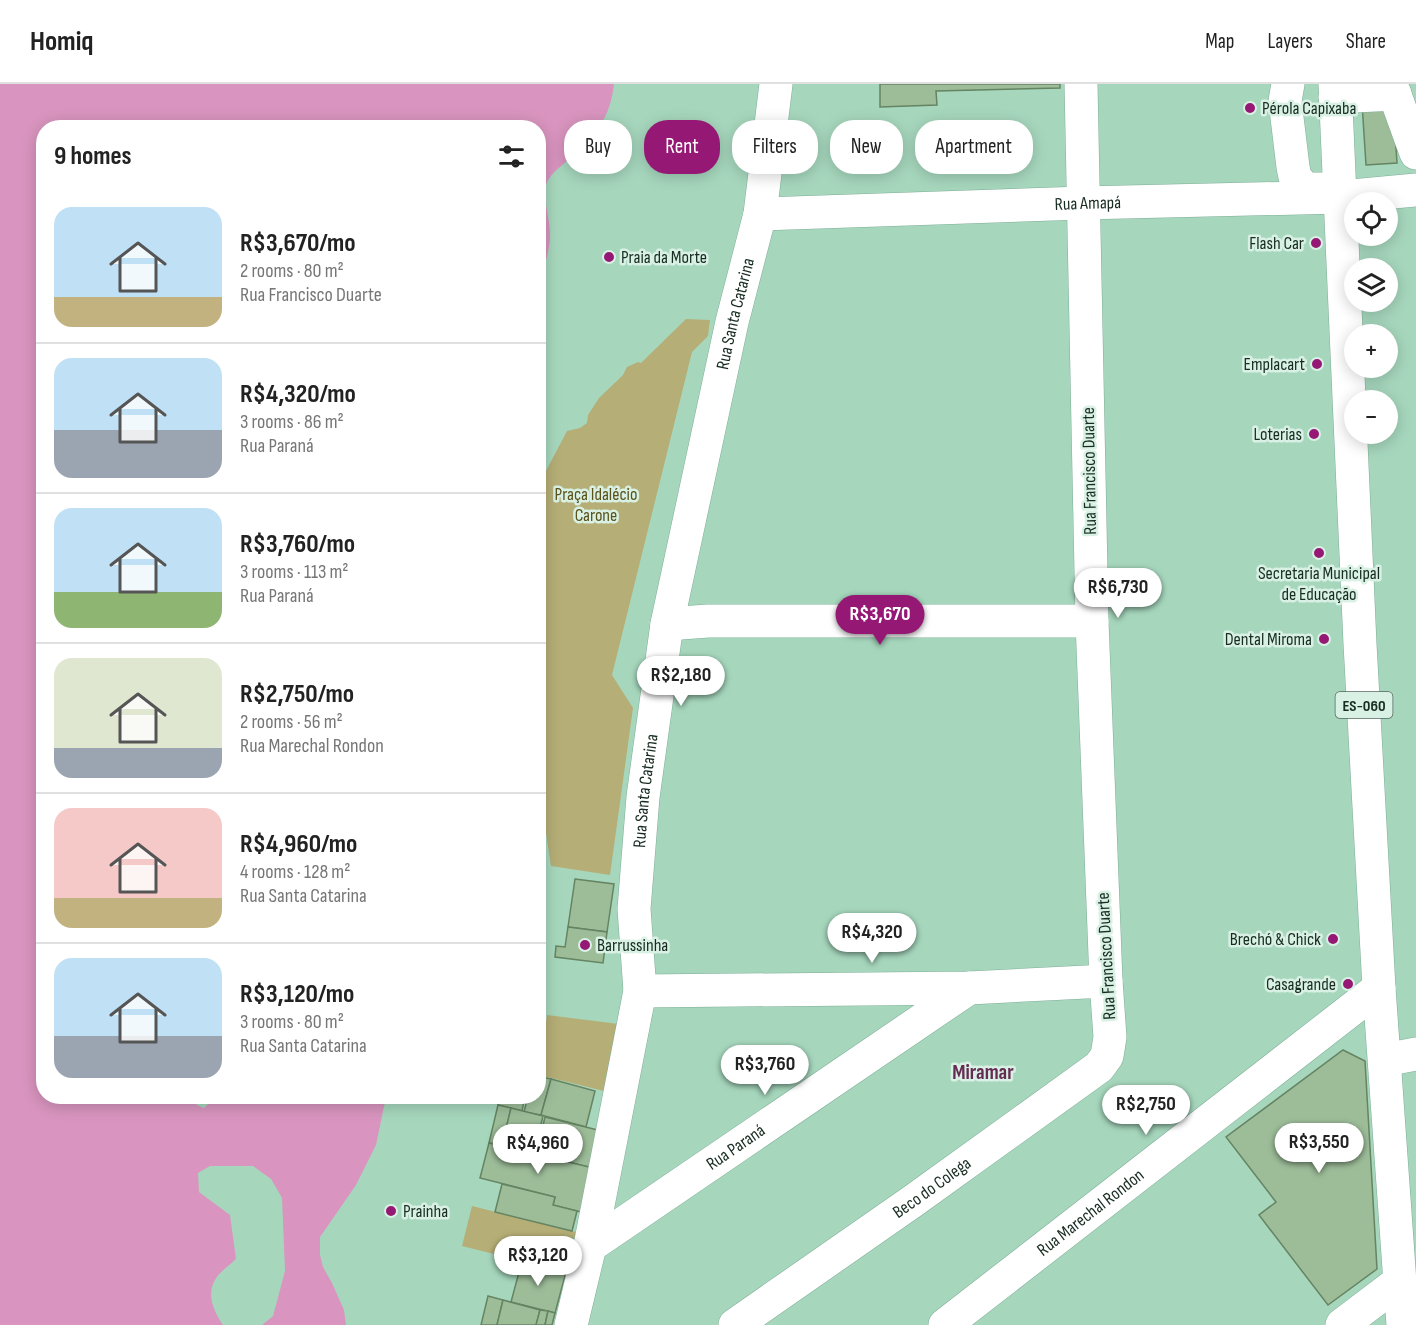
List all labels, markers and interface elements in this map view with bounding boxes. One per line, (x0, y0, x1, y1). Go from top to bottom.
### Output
text: Homiq (30, 25, 94, 58)
text: Map (1205, 29, 1234, 54)
text: Layers (1267, 29, 1313, 54)
text: Share (1346, 29, 1386, 54)
place label: Pérola Capixaba (1262, 98, 1356, 119)
marker: Pérola Capixaba (1243, 101, 1257, 115)
chip: Buy (564, 120, 632, 174)
chip: Rent (644, 120, 720, 174)
chip: Filters (732, 120, 818, 174)
chip: New (830, 120, 903, 174)
chip: Apartment (915, 120, 1033, 174)
icon: filters (495, 140, 528, 173)
text: 9 homes (54, 141, 132, 172)
street label: Rua Amapá (1054, 192, 1121, 215)
map controls (1344, 192, 1398, 444)
button: locate (1344, 192, 1398, 246)
text: R$3,670/mo (240, 228, 356, 259)
icon: home (102, 231, 174, 303)
place label: Flash Car (1249, 233, 1304, 254)
marker: Flash Car (1309, 236, 1323, 250)
place label: Praia da Morte (621, 247, 707, 268)
marker: Praia da Morte (602, 250, 616, 264)
street label: Rua Santa Catarina (712, 256, 759, 372)
button: layers (1344, 258, 1398, 312)
text: 2 rooms · 80 m² (240, 259, 344, 283)
text: Rua Francisco Duarte (240, 283, 382, 307)
button: + (1344, 324, 1398, 378)
place label: Emplacart (1244, 354, 1305, 375)
marker: Emplacart (1310, 357, 1324, 371)
text: R$4,320/mo (240, 379, 356, 410)
icon: home (102, 382, 174, 454)
button: − (1344, 390, 1398, 444)
street label: Rua Francisco Duarte (1078, 407, 1101, 535)
text: 3 rooms · 86 m² (240, 410, 344, 434)
place label: Loterias (1254, 424, 1302, 445)
marker: Loterias (1307, 427, 1321, 441)
text: Rua Paraná (240, 434, 314, 458)
park label: Praça Idalécio Carone (555, 484, 637, 526)
text: R$3,760/mo (240, 529, 355, 560)
icon: home (102, 532, 174, 604)
marker: Secretaria Municipal de Educação (1312, 546, 1326, 560)
text: 3 rooms · 113 m² (240, 560, 349, 584)
place label: Secretaria Municipal de Educação (1258, 563, 1380, 605)
pin: R$6,730 (1063, 568, 1173, 619)
text: R$6,730 (1088, 575, 1148, 599)
text: Rua Paraná (240, 584, 314, 608)
pin: R$3,670 (825, 595, 935, 646)
text: R$3,670 (850, 602, 910, 626)
place label: Dental Miroma (1225, 629, 1312, 650)
marker: Dental Miroma (1317, 632, 1331, 646)
pin: R$2,180 (626, 656, 736, 707)
text: R$2,180 (651, 663, 711, 687)
text: R$2,750/mo (240, 679, 354, 710)
icon: home (102, 682, 174, 754)
road number: ES-060 (1336, 692, 1392, 718)
text: 2 rooms · 56 m² (240, 710, 343, 734)
street label: Rua Santa Catarina (629, 733, 663, 849)
text: Rua Marechal Rondon (240, 734, 384, 758)
text: R$4,960/mo (240, 829, 357, 860)
icon: home (102, 832, 174, 904)
text: 4 rooms · 128 m² (240, 860, 350, 884)
text: Rua Santa Catarina (240, 884, 367, 908)
street label: Rua Francisco Duarte (1093, 892, 1120, 1020)
pin: R$4,320 (817, 913, 927, 964)
text: R$4,320 (841, 920, 903, 944)
place label: Brechó & Chick (1230, 929, 1321, 950)
marker: Brechó & Chick (1326, 932, 1340, 946)
place label: Barrussinha (597, 935, 668, 956)
marker: Barrussinha (578, 938, 592, 952)
place label: Casagrande (1266, 974, 1336, 995)
marker: Casagrande (1341, 977, 1355, 991)
text: R$3,120/mo (240, 979, 354, 1010)
icon: home (102, 982, 174, 1054)
text: 3 rooms · 80 m² (240, 1010, 344, 1034)
text: Rua Santa Catarina (240, 1034, 367, 1058)
pin: R$3,760 (710, 1045, 820, 1096)
text: R$3,760 (735, 1052, 795, 1076)
district label: Miramar (952, 1060, 1014, 1085)
pin: R$2,750 (1091, 1085, 1201, 1136)
text: R$2,750 (1116, 1092, 1176, 1116)
street label: Rua Paraná (702, 1120, 769, 1175)
pin: R$3,550 (1264, 1123, 1374, 1174)
pin: R$4,960 (483, 1124, 593, 1175)
text: R$3,550 (1289, 1130, 1349, 1154)
text: R$4,960 (507, 1131, 569, 1155)
street label: Beco do Colega (889, 1153, 975, 1223)
street label: Rua Marechal Rondon (1033, 1165, 1148, 1261)
place label: Prainha (403, 1201, 448, 1222)
marker: Prainha (384, 1204, 398, 1218)
pin: R$3,120 (483, 1236, 593, 1287)
text: R$3,120 (508, 1243, 568, 1267)

